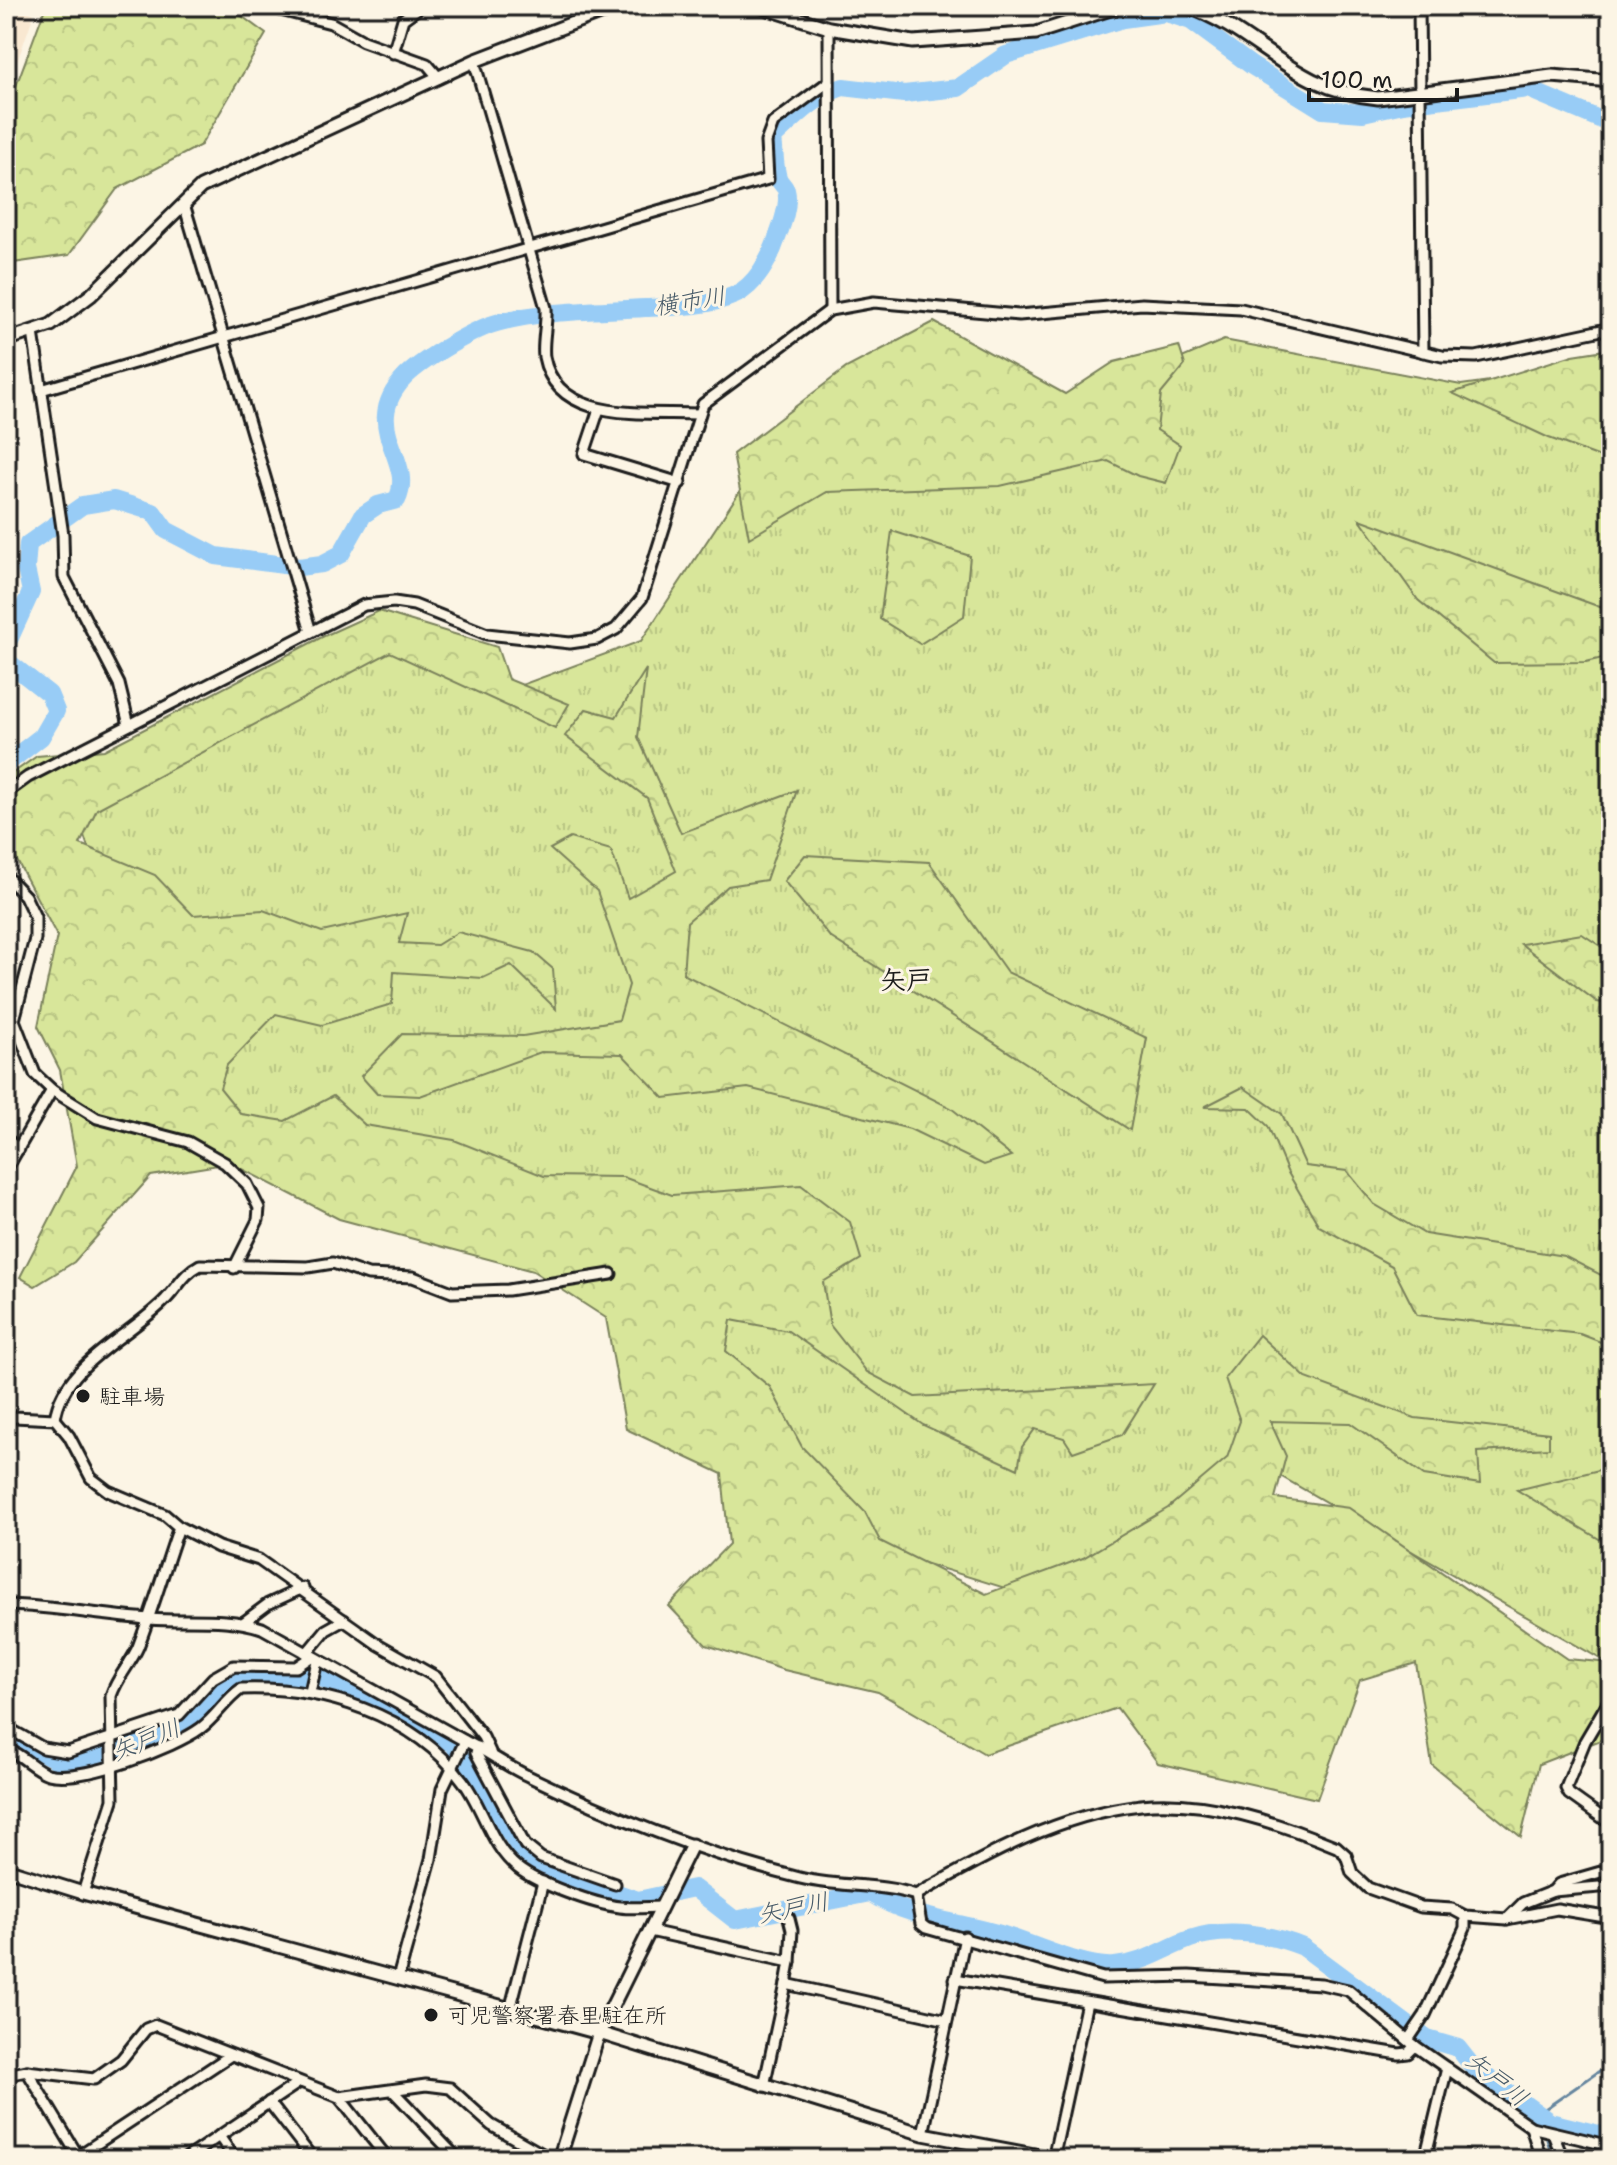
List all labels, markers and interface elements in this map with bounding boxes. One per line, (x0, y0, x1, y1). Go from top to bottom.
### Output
scale bar (1309, 52, 1457, 102)
text: 100 m (1321, 64, 1393, 96)
water label: 横市川 (652, 280, 728, 322)
district label: 矢戸 (880, 962, 932, 997)
place label: 駐車場 (99, 1382, 165, 1411)
marker: 駐車場 (74, 1387, 92, 1405)
water label: 矢戸川 (107, 1712, 185, 1768)
water label: 矢戸川 (755, 1885, 831, 1931)
place label: 可児警察署春里駐在所 (447, 2001, 667, 2030)
marker: 可児警察署春里駐在所 (422, 2006, 440, 2024)
water label: 矢戸川 (1459, 2044, 1535, 2114)

